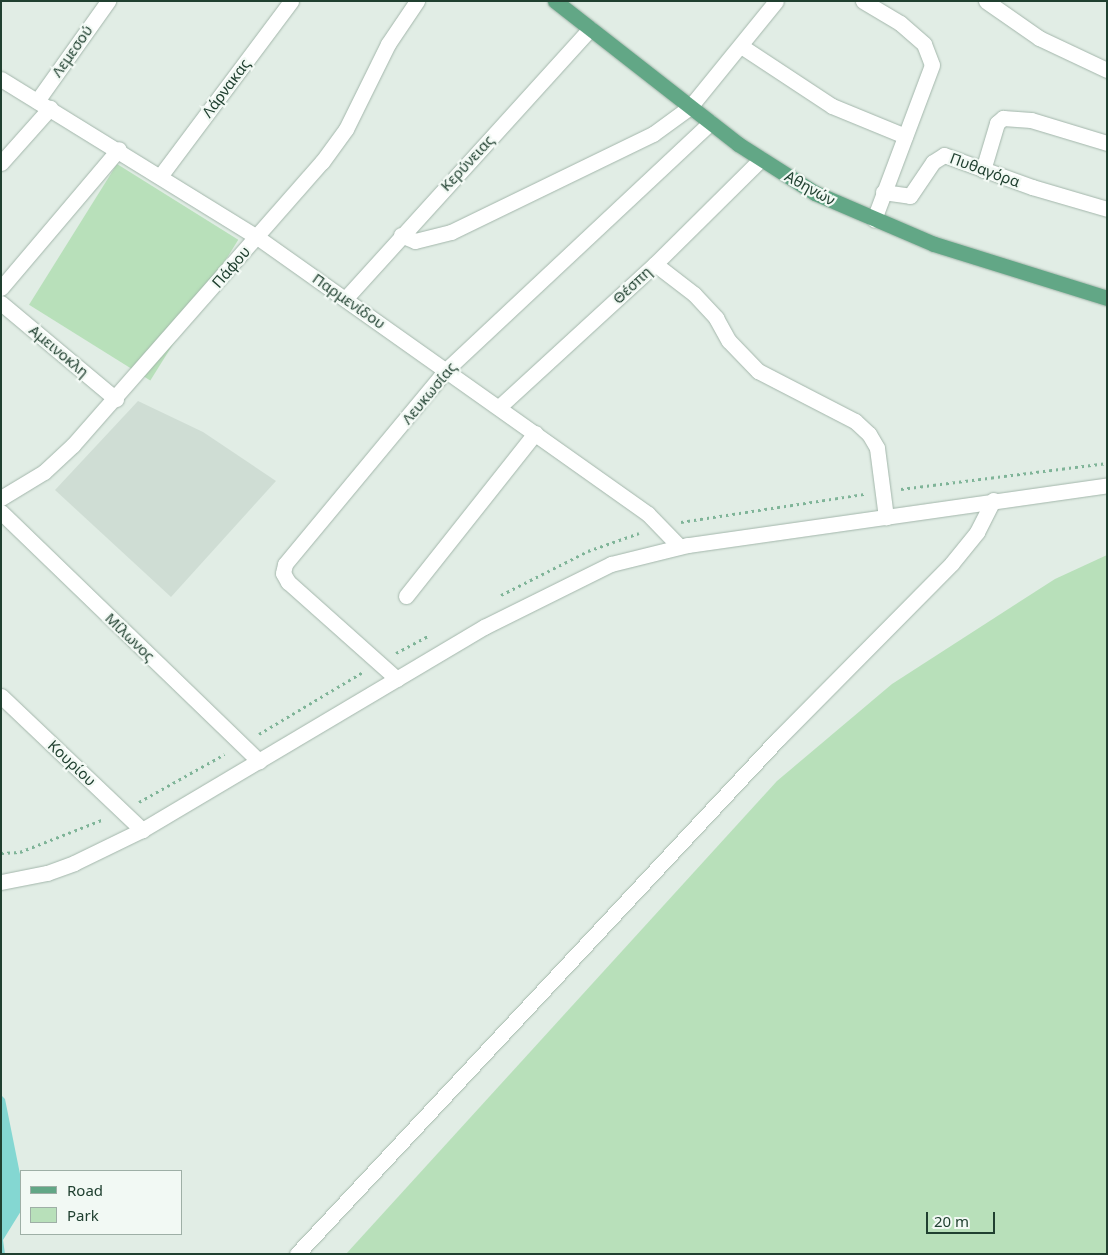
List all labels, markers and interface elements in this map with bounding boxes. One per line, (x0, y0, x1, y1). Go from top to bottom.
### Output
street label: Λεμεσού (48, 22, 96, 80)
street label: Λάρνακας (198, 55, 254, 121)
street label: Κερύνειας (437, 131, 497, 195)
street label: Πυθαγόρα (948, 149, 1022, 191)
street label: Αθηνών (782, 167, 838, 209)
street label: Πάφου (208, 243, 254, 291)
street label: Θέσπη (609, 262, 655, 308)
street label: Παρμενίδου (309, 269, 389, 333)
street label: Αμεινοκλη (26, 321, 92, 381)
street label: Λευκωσίας (398, 358, 460, 428)
street label: Μίλωνος (101, 609, 159, 665)
street label: Κουρίου (44, 736, 100, 790)
legend (20, 1170, 182, 1235)
text: Road (67, 1180, 103, 1200)
scale bar (928, 1202, 997, 1234)
text: Park (67, 1205, 99, 1225)
text: 20 m (934, 1211, 969, 1231)

